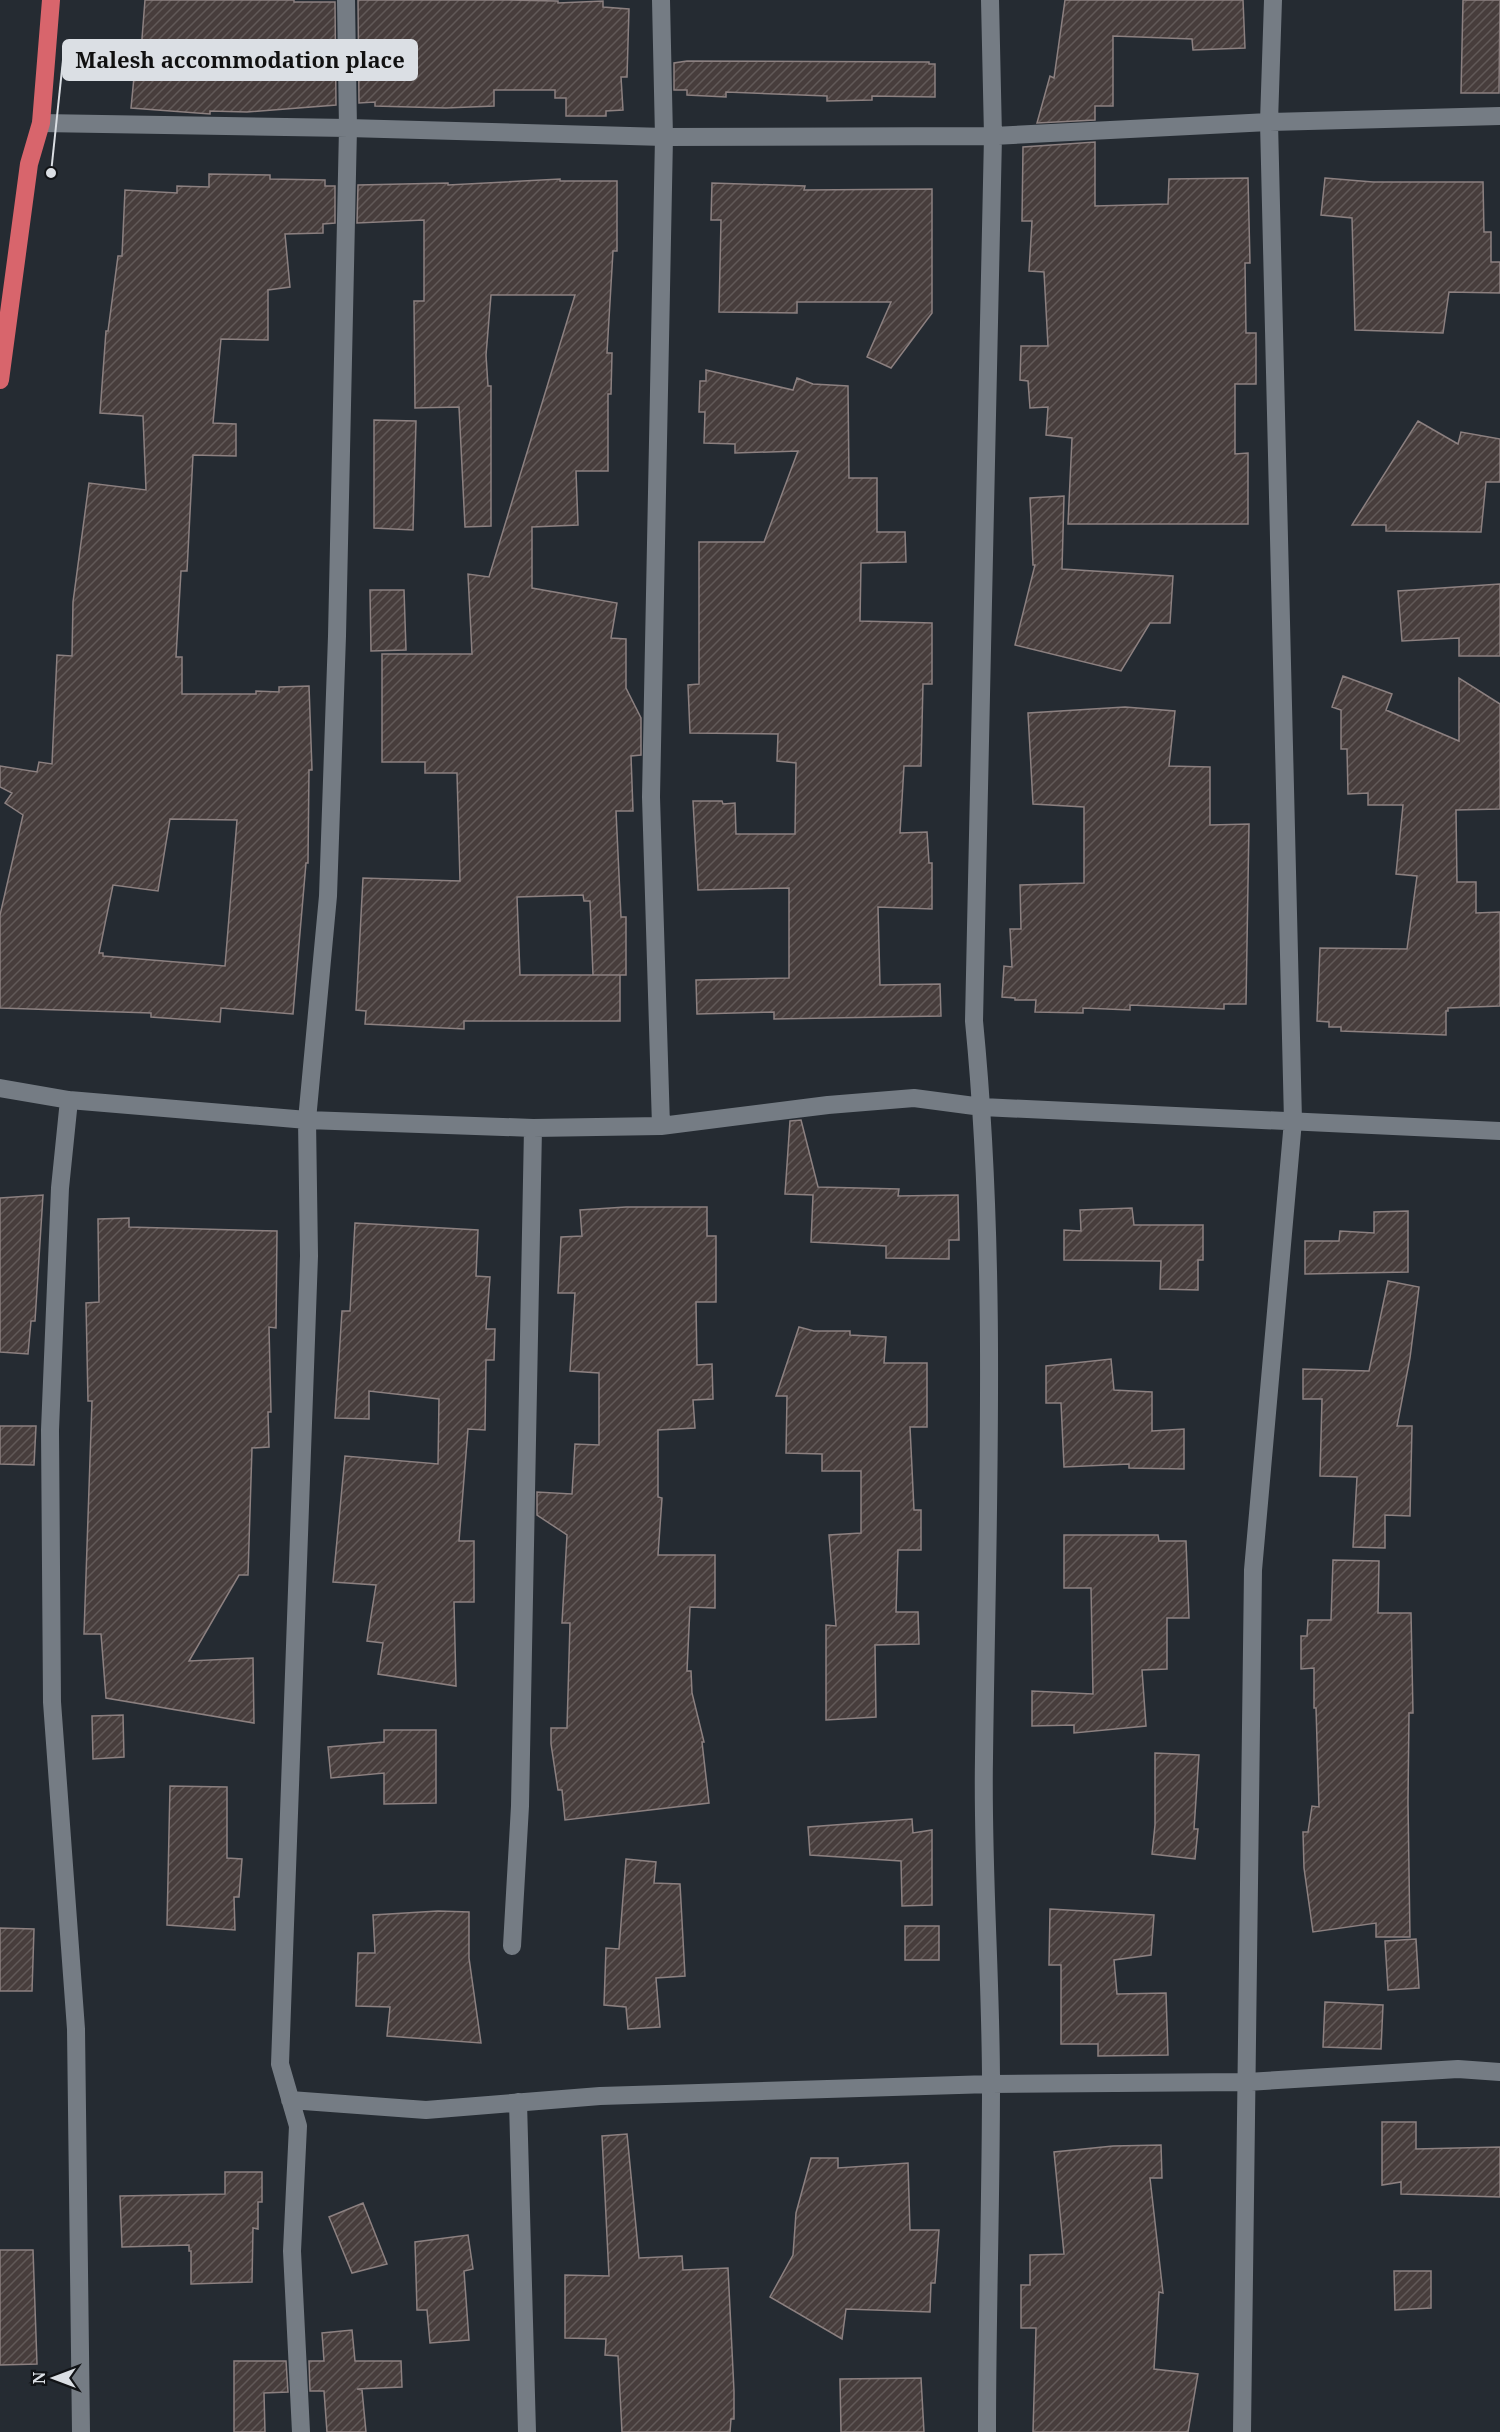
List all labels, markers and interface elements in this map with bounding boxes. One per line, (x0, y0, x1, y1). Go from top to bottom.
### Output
callout: Malesh accommodation place (63, 40, 417, 80)
text: Malesh accommodation place (75, 44, 405, 74)
north arrow (24, 2348, 84, 2408)
text: N (28, 2371, 50, 2384)

